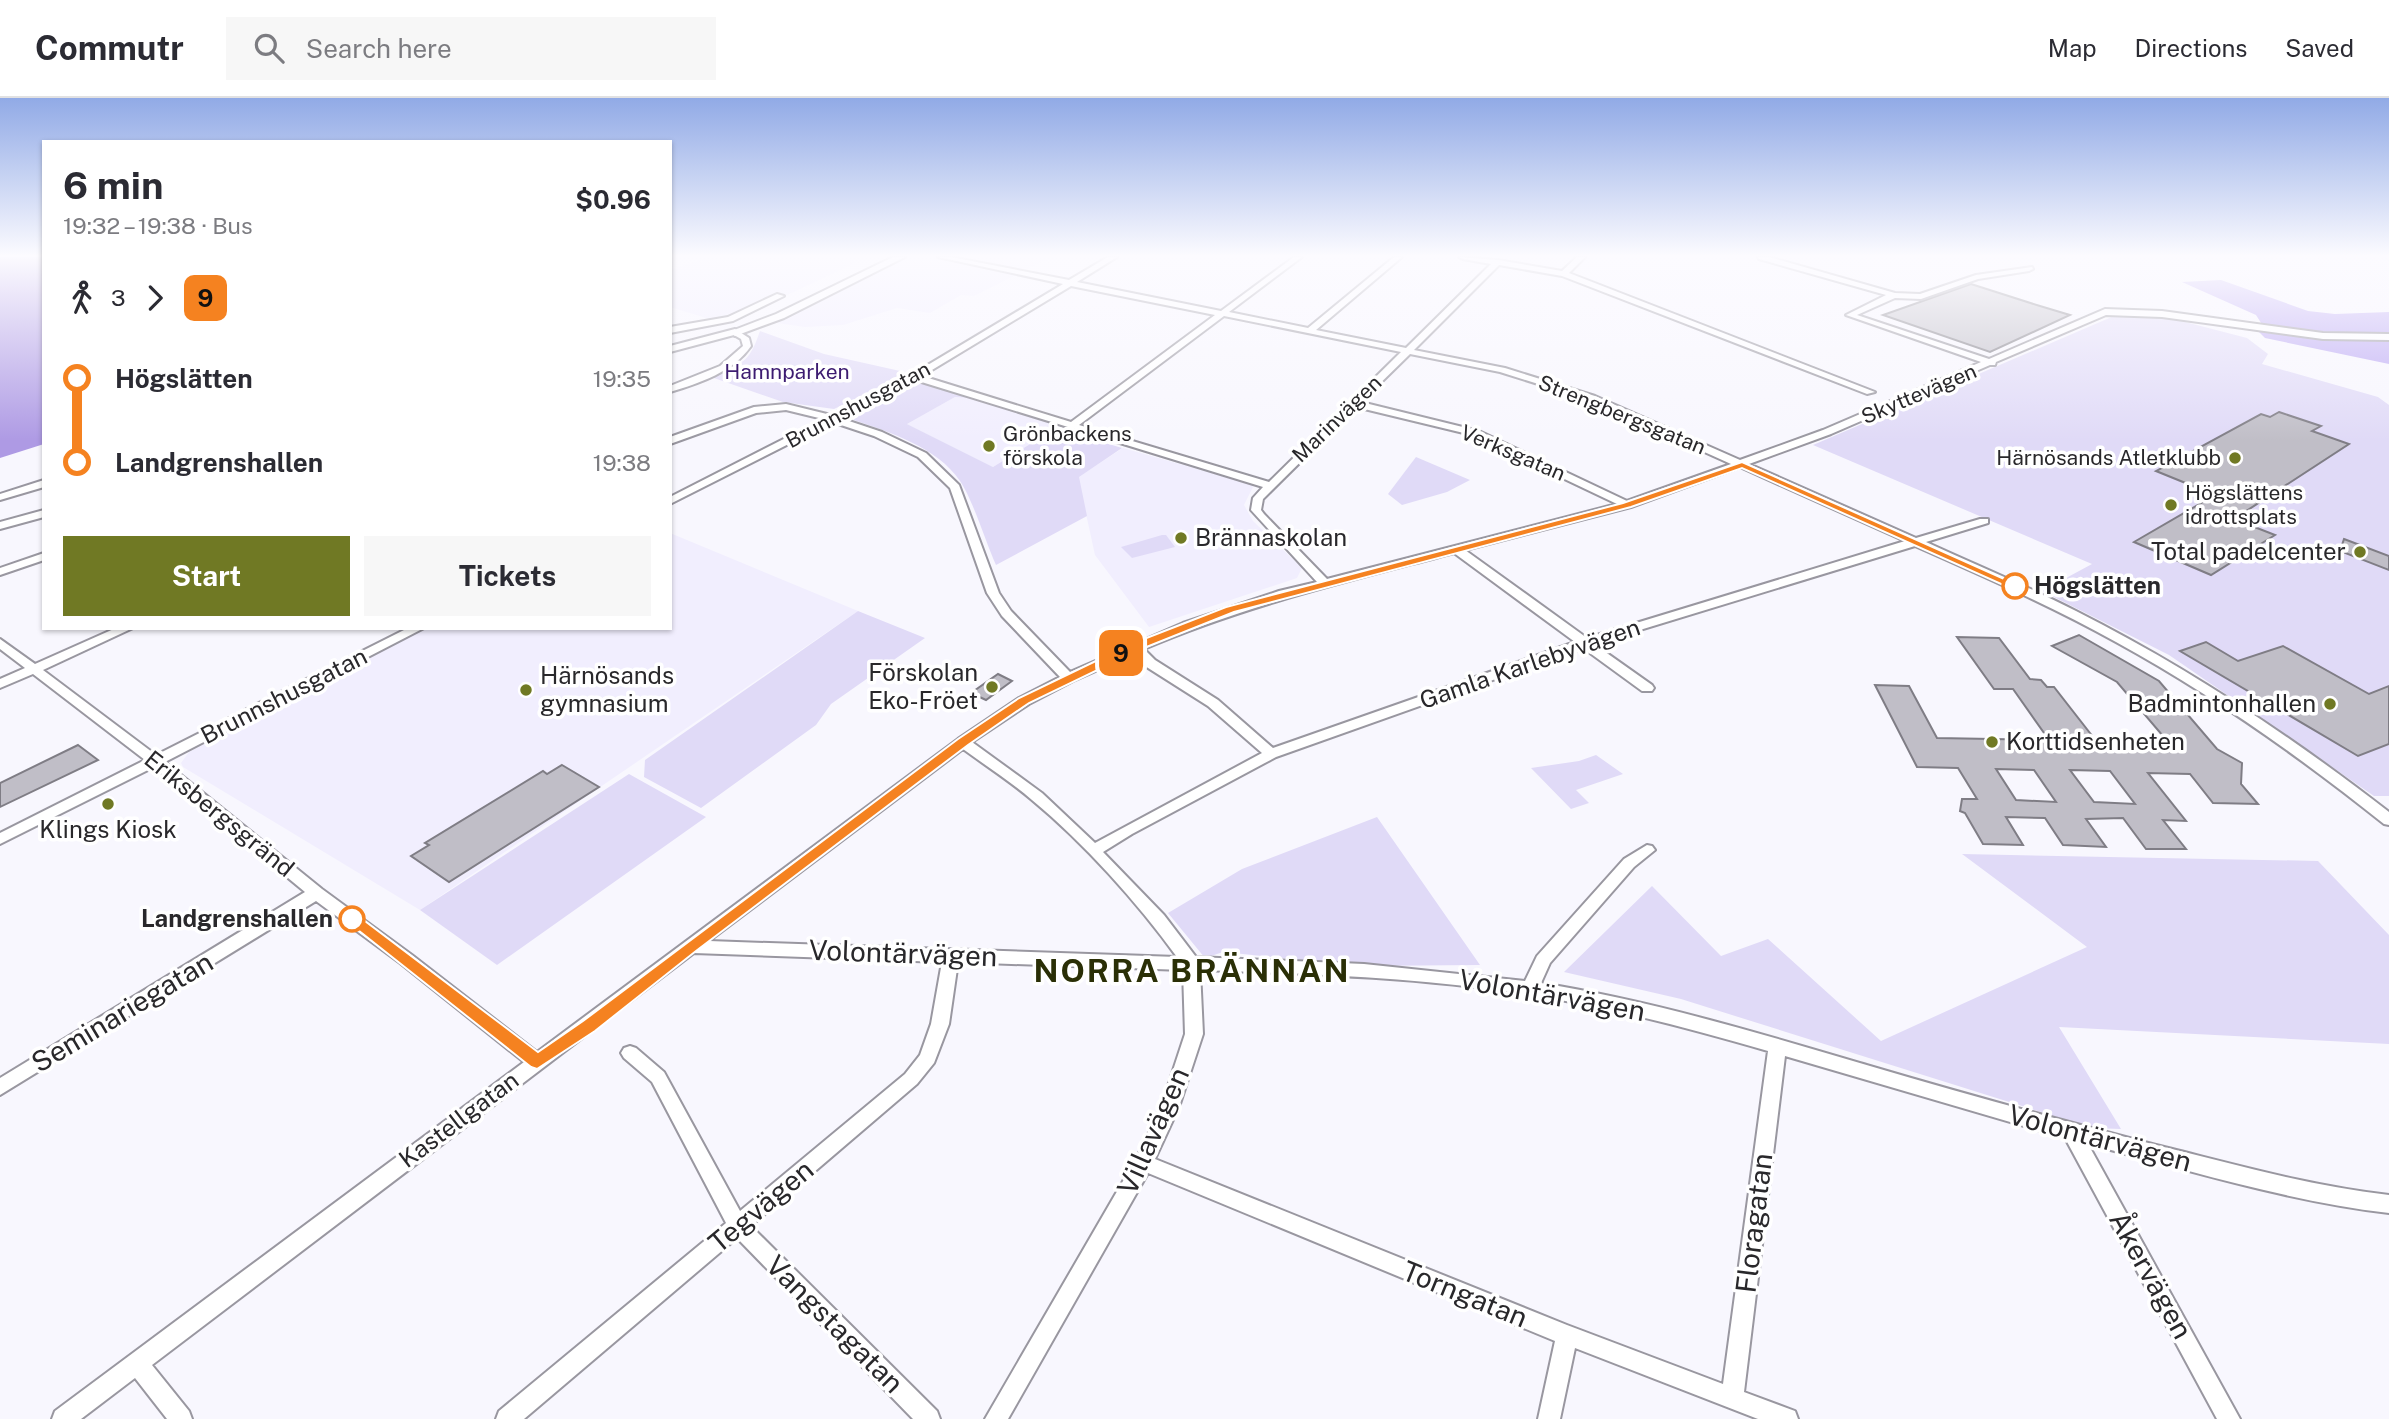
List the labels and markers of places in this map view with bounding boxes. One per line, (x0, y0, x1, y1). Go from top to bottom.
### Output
place label: Grönbackens förskola (1003, 421, 1132, 470)
marker: Grönbackens förskola (981, 438, 997, 454)
place label: Härnösands Atletklubb (1996, 445, 2221, 470)
marker: Härnösands Atletklubb (2227, 450, 2243, 466)
place label: Högslättens idrottsplats (2185, 480, 2303, 529)
marker: Högslättens idrottsplats (2163, 497, 2179, 513)
place label: Brännaskolan (1195, 523, 1347, 551)
marker: Brännaskolan (1173, 530, 1189, 546)
place label: Total padelcenter (2151, 537, 2346, 565)
marker: Total padelcenter (2352, 544, 2368, 560)
place label: Högslätten (2034, 571, 2161, 599)
marker: Högslätten (2002, 573, 2028, 599)
place label: Förskolan Eko-Fröet (868, 658, 978, 714)
place label: Härnösands gymnasium (540, 661, 674, 717)
marker: Förskolan Eko-Fröet (984, 679, 1000, 695)
marker: Härnösands gymnasium (518, 682, 534, 698)
place label: Badmintonhallen (2127, 689, 2316, 717)
marker: Badmintonhallen (2322, 696, 2338, 712)
place label: Korttidsenheten (2006, 727, 2185, 755)
marker: Korttidsenheten (1984, 734, 2000, 750)
marker: Klings Kiosk (100, 796, 116, 812)
place label: Klings Kiosk (39, 815, 177, 843)
place label: Landgrenshallen (141, 904, 333, 932)
marker: Landgrenshallen (339, 906, 365, 932)

